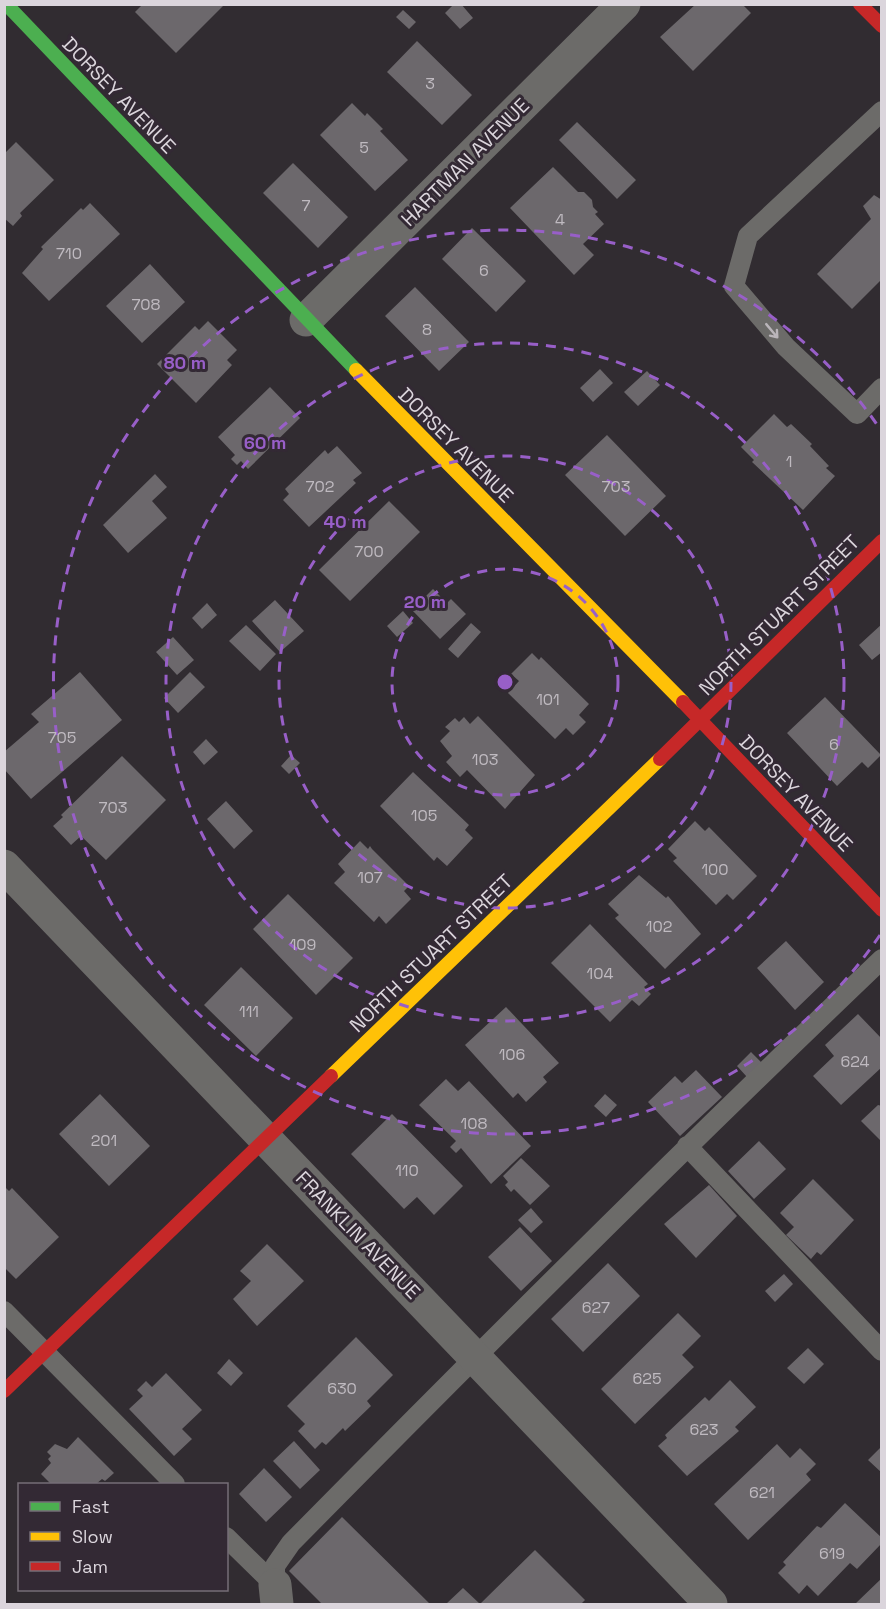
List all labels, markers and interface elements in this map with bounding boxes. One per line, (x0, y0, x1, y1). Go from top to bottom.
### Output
street label: DORSEY AVENUE (57, 31, 181, 159)
house number: 3 (425, 73, 435, 94)
street label: HARTMAN AVENUE (395, 92, 535, 232)
house number: 5 (359, 137, 369, 158)
house number: 7 (301, 195, 311, 216)
house number: 4 (555, 209, 565, 230)
house number: 710 (56, 243, 82, 264)
house number: 6 (479, 260, 489, 281)
house number: 708 (131, 294, 161, 315)
house number: 8 (422, 319, 432, 340)
one-way arrow (765, 323, 779, 338)
text: 80 m (164, 351, 206, 374)
street label: DORSEY AVENUE (393, 382, 519, 508)
text: 60 m (244, 431, 286, 454)
house number: 1 (786, 451, 792, 472)
house number: 702 (306, 476, 334, 497)
house number: 703 (602, 476, 630, 497)
text: 40 m (323, 510, 367, 533)
street label: NORTH STUART STREET (693, 529, 865, 701)
house number: 700 (354, 541, 384, 562)
text: 20 m (404, 590, 446, 613)
centre of rings (495, 672, 515, 692)
house number: 101 (536, 689, 560, 710)
house number: 705 (48, 727, 76, 748)
street label: DORSEY AVENUE (734, 729, 858, 857)
house number: 6 (829, 734, 839, 755)
house number: 103 (472, 749, 498, 770)
house number: 703 (99, 797, 127, 818)
house number: 105 (411, 805, 437, 826)
house number: 100 (701, 859, 729, 880)
house number: 107 (357, 867, 383, 888)
street label: NORTH STUART STREET (344, 868, 518, 1038)
house number: 102 (646, 916, 672, 937)
house number: 109 (290, 934, 316, 955)
house number: 104 (587, 963, 613, 984)
house number: 111 (239, 1001, 259, 1022)
house number: 106 (499, 1044, 525, 1065)
house number: 624 (841, 1051, 869, 1072)
house number: 108 (461, 1113, 487, 1134)
house number: 201 (91, 1130, 117, 1151)
house number: 110 (395, 1160, 419, 1181)
street label: FRANKLIN AVENUE (290, 1165, 426, 1305)
house number: 627 (582, 1297, 610, 1318)
house number: 625 (633, 1368, 661, 1389)
house number: 630 (327, 1378, 357, 1399)
house number: 623 (690, 1419, 718, 1440)
house number: 621 (749, 1482, 775, 1503)
legend (18, 1483, 228, 1591)
text: Fast (72, 1495, 109, 1518)
text: Slow (72, 1525, 113, 1548)
house number: 619 (819, 1543, 845, 1564)
text: Jam (72, 1555, 108, 1578)

